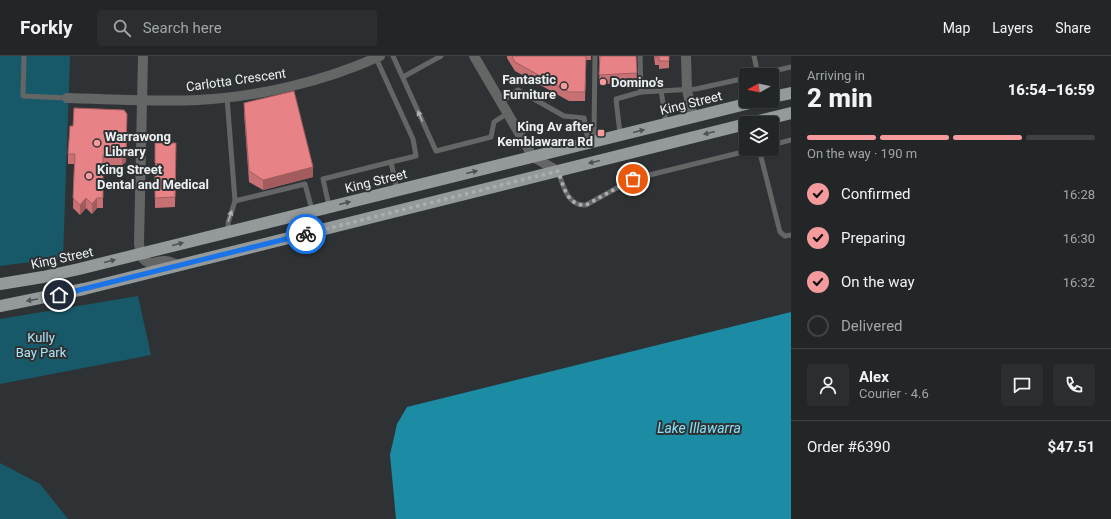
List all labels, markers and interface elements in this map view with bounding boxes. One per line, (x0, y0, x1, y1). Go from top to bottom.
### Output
search box (97, 10, 377, 46)
text: Forkly (20, 16, 73, 39)
icon: search (111, 17, 133, 39)
text: Search here (143, 19, 222, 37)
text: Map (943, 20, 970, 36)
text: Layers (992, 20, 1033, 36)
text: Share (1055, 20, 1091, 36)
street label: Carlotta Crescent (185, 66, 287, 94)
north arrow (739, 68, 779, 108)
map controls (739, 68, 779, 156)
text: Arriving in (807, 68, 865, 83)
place label: Fantastic Furniture (502, 72, 556, 102)
place label: Domino's (611, 75, 664, 90)
marker: Domino's (598, 77, 608, 87)
marker: Fantastic Furniture (559, 81, 569, 91)
text: 16:54–16:59 (1008, 81, 1095, 99)
text: 2 min (807, 83, 873, 113)
street label: King Street (658, 88, 724, 118)
one-way arrow (417, 110, 423, 121)
button: layers (739, 116, 779, 156)
place label: King Av after Kemblawarra Rd (497, 119, 593, 149)
one-way arrow (633, 127, 645, 133)
marker: King Av after Kemblawarra Rd (596, 128, 606, 138)
place label: Warrawong Library (105, 129, 171, 159)
one-way arrow (703, 130, 715, 136)
marker: Warrawong Library (92, 138, 102, 148)
text: On the way · 190 m (807, 146, 917, 161)
one-way arrow (588, 159, 600, 165)
place label: King Street Dental and Medical (97, 162, 209, 192)
pin (616, 162, 650, 196)
street label: King Street (343, 166, 409, 196)
icon: bag (622, 168, 644, 190)
one-way arrow (466, 169, 478, 175)
marker: King Street Dental and Medical (84, 171, 94, 181)
icon: check (807, 183, 829, 205)
text: Confirmed (841, 185, 911, 203)
text: 16:28 (1063, 187, 1095, 202)
one-way arrow (339, 200, 352, 206)
one-way arrow (227, 210, 233, 222)
courier (286, 214, 326, 254)
icon: bike (295, 223, 317, 245)
icon: check (807, 227, 829, 249)
text: Preparing (841, 229, 905, 247)
text: 16:30 (1063, 231, 1095, 246)
one-way arrow (172, 241, 185, 247)
street label: King Street (29, 244, 95, 272)
one-way arrow (103, 258, 116, 264)
icon: check (807, 271, 829, 293)
text: On the way (841, 273, 915, 291)
text: 16:32 (1063, 275, 1095, 290)
pin (42, 278, 76, 312)
icon: home (48, 284, 70, 306)
one-way arrow (26, 297, 38, 303)
text: Delivered (841, 317, 903, 335)
park label: Kully Bay Park (16, 330, 67, 360)
button: person (807, 364, 849, 406)
button: chat (1001, 364, 1043, 406)
button: phone (1053, 364, 1095, 406)
text: Alex (859, 368, 889, 386)
text: Courier · 4.6 (859, 386, 929, 401)
water label: Lake Illawarra (657, 420, 741, 436)
text: Order #6390 (807, 438, 890, 456)
text: $47.51 (1048, 438, 1095, 456)

